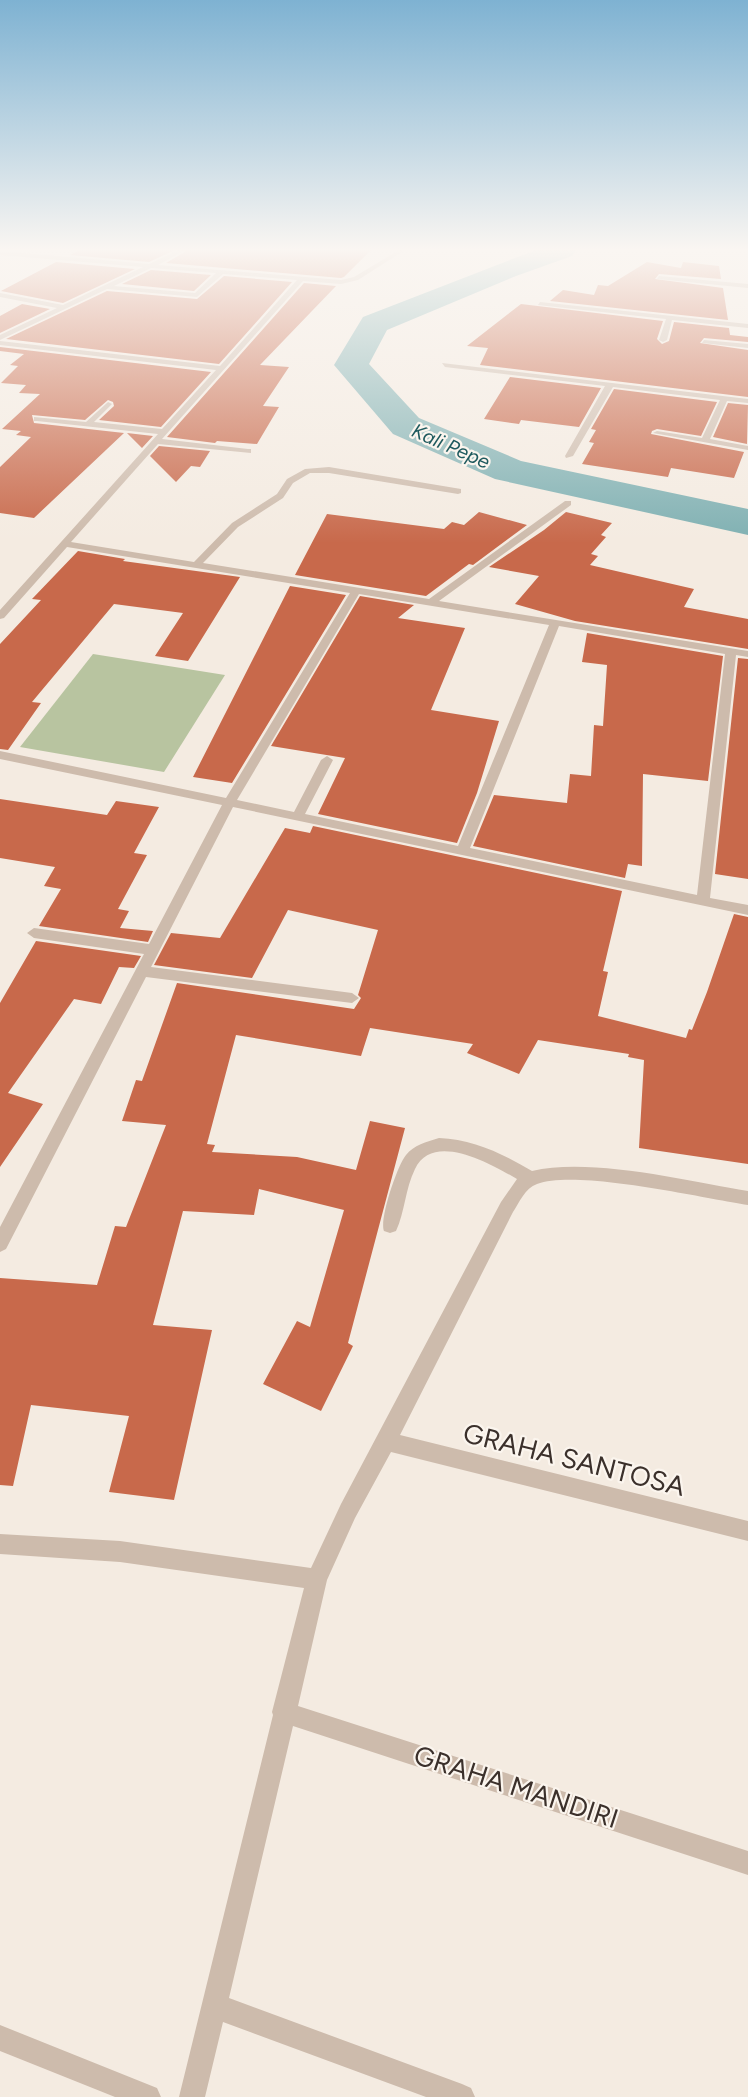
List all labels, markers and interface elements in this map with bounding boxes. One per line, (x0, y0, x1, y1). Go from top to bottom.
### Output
water label: Kali Pepe (408, 418, 494, 474)
street label: GRAHA SANTOSA (460, 1416, 689, 1503)
street label: GRAHA MANDIRI (410, 1738, 623, 1835)

